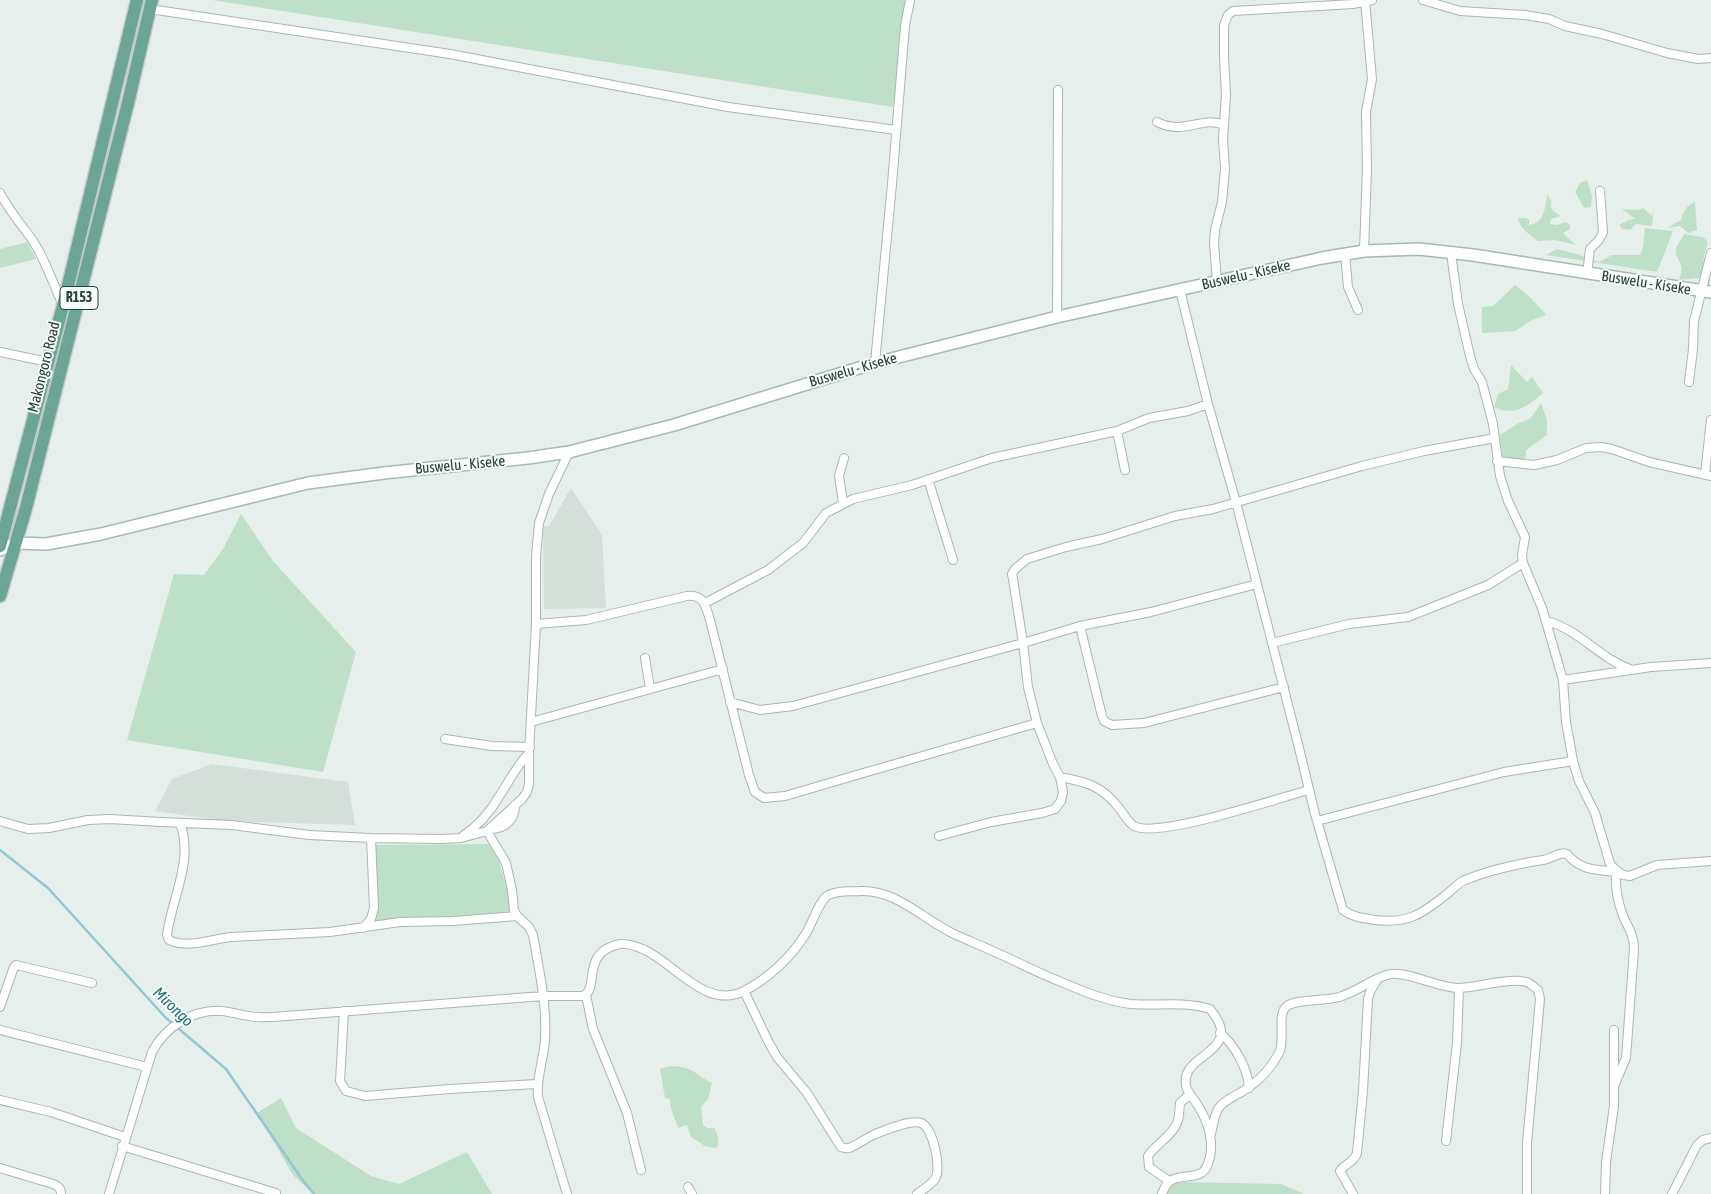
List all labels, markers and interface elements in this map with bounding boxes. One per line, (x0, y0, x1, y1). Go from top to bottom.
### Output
street label: Buswelu - Kiseke (1200, 256, 1292, 294)
street label: Buswelu - Kiseke (1600, 267, 1692, 299)
road number: R153 (60, 286, 98, 310)
street label: Makongoro Road (24, 320, 64, 414)
street label: Buswelu - Kiseke (807, 349, 899, 391)
street label: Buswelu - Kiseke (414, 452, 506, 478)
water label: Mirongo (149, 983, 197, 1031)

